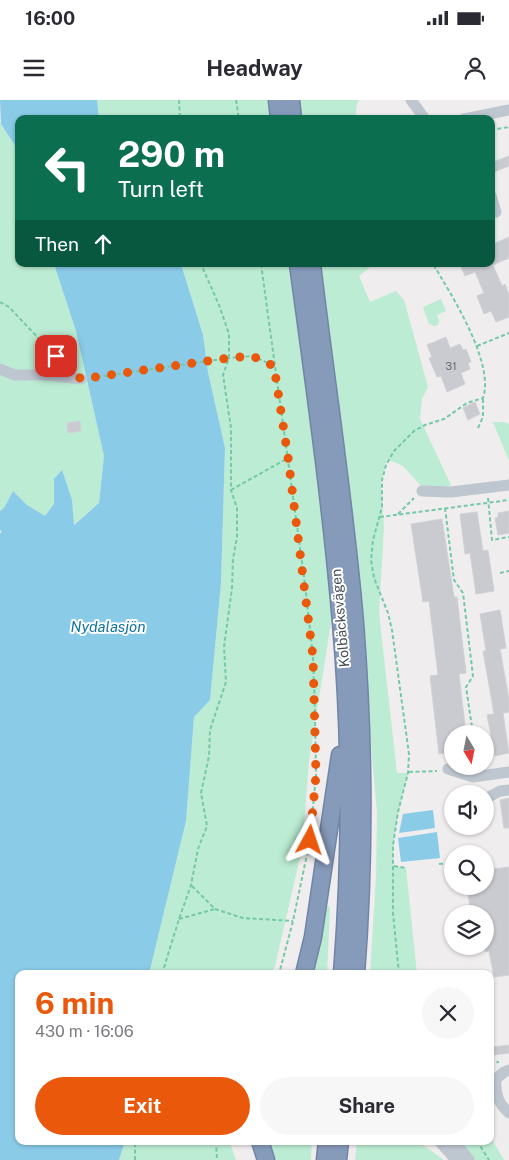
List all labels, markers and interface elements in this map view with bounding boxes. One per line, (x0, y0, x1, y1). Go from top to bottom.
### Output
text: 16:00 (25, 7, 75, 29)
icon: menu (20, 54, 48, 82)
icon: person (461, 54, 489, 82)
text: Headway (206, 55, 303, 81)
text: 290 m (118, 134, 225, 175)
icon: left (35, 135, 100, 200)
text: Turn left (118, 176, 204, 202)
icon: ahead (89, 230, 117, 258)
text: Then (35, 233, 79, 255)
pin (35, 335, 77, 377)
icon: arrive (42, 342, 70, 370)
house number: 31 (445, 360, 457, 372)
street label: Kolbäcksvägen (328, 568, 352, 668)
water label: Nydalasjön (70, 618, 146, 635)
north arrow (444, 725, 494, 775)
map controls (444, 725, 494, 955)
button: sound (444, 785, 494, 835)
position arrow (283, 813, 335, 865)
button: search (444, 845, 494, 895)
button: layers (444, 905, 494, 955)
text: 6 min (35, 985, 114, 1021)
button: close (422, 987, 474, 1039)
text: 430 m · 16:06 (35, 1022, 134, 1041)
button: Exit (35, 1077, 250, 1135)
button: Share (260, 1077, 474, 1135)

